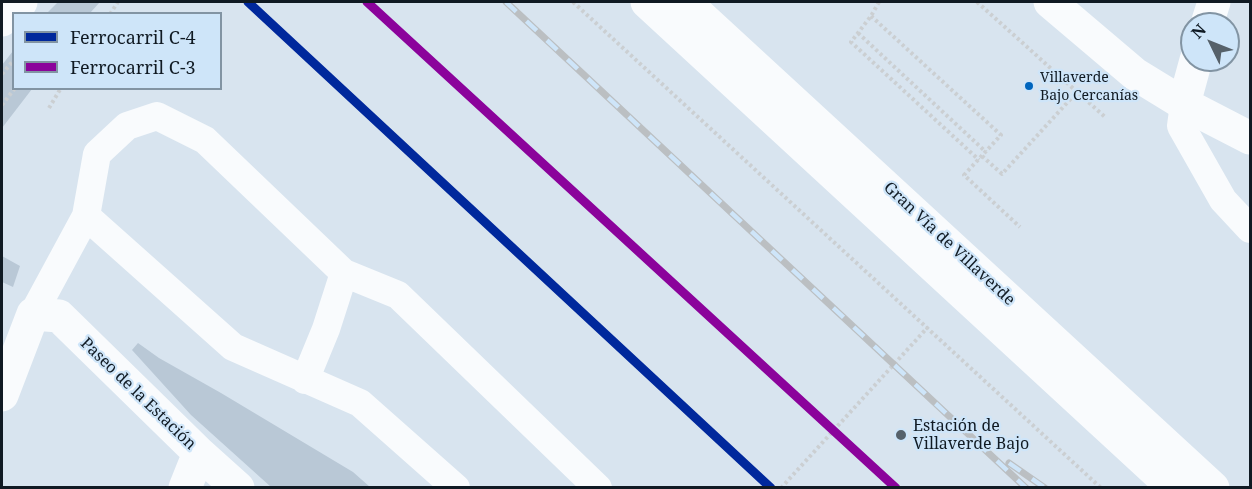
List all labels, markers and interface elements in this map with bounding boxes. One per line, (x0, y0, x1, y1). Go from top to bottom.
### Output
legend (12, 12, 222, 90)
north arrow (1180, 12, 1240, 72)
text: N (1186, 19, 1211, 43)
text: Ferrocarril C-4 (70, 25, 196, 49)
text: Ferrocarril C-3 (70, 55, 196, 79)
place label: Villaverde Bajo Cercanías (1040, 70, 1138, 102)
marker: Villaverde Bajo Cercanías (1023, 80, 1035, 92)
street label: Gran Vía de Villaverde (879, 178, 1019, 310)
street label: Paseo de la Estación (76, 334, 200, 454)
place label: Estación de Villaverde Bajo (913, 416, 1029, 454)
marker: Estación de Villaverde Bajo (894, 428, 908, 442)

